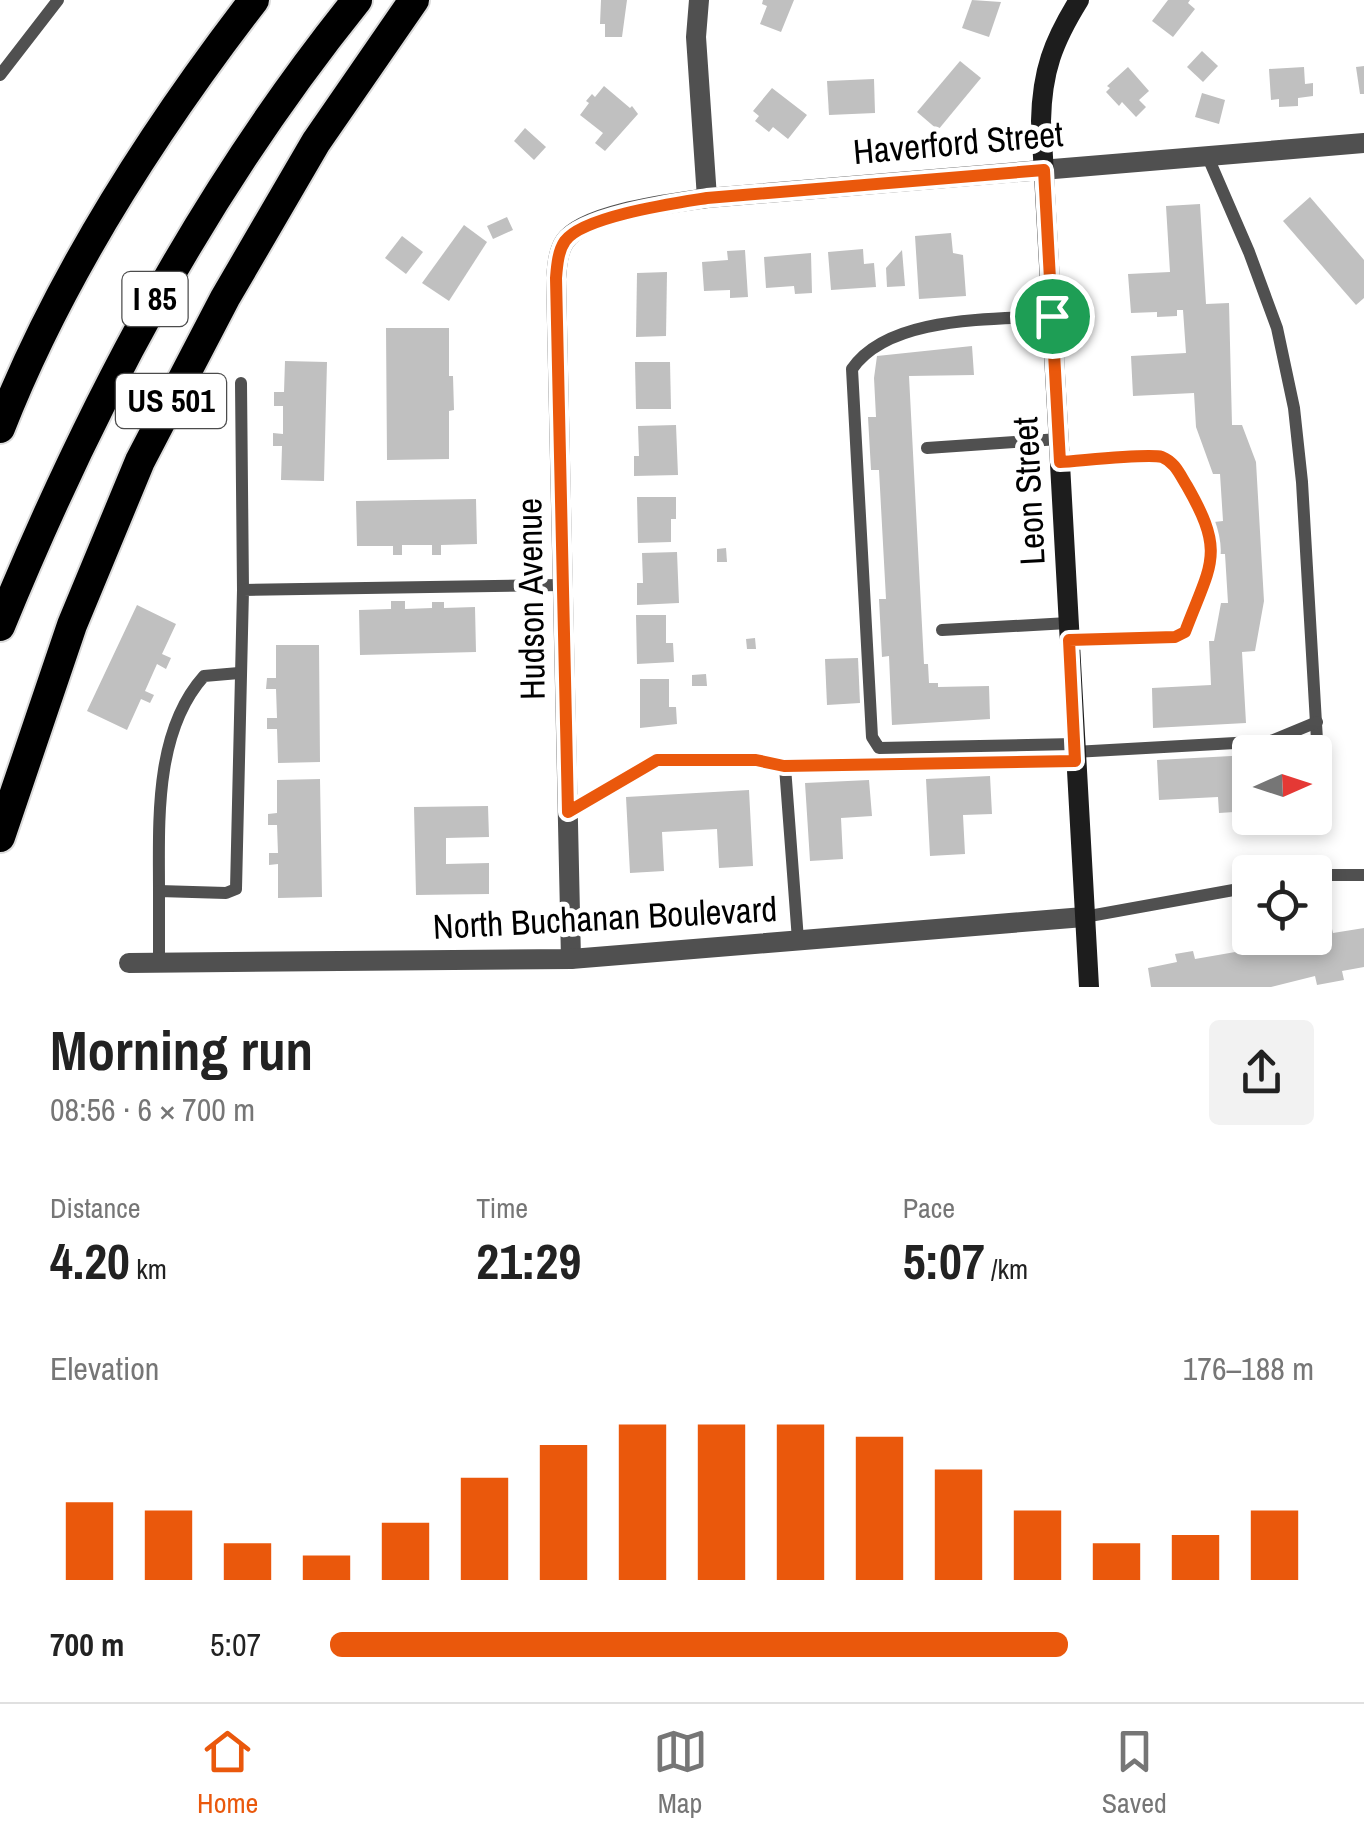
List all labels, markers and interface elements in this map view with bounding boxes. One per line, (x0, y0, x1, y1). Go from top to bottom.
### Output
street label: Haverford Street (851, 110, 1065, 175)
road number: I 85 (122, 272, 188, 326)
pin (1010, 274, 1095, 359)
icon: arrive (1025, 289, 1080, 344)
road number: US 501 (116, 374, 226, 428)
street label: Leon Street (1001, 416, 1056, 566)
street label: Hudson Avenue (505, 498, 556, 700)
north arrow (1232, 735, 1332, 835)
map controls (1232, 735, 1332, 955)
button: locate (1232, 855, 1332, 955)
street label: North Buchanan Boulevard (432, 885, 778, 950)
text: Morning run (50, 1013, 313, 1087)
button: share (1209, 1020, 1314, 1125)
text: 08:56 · 6 × 700 m (50, 1088, 255, 1131)
text: Distance (50, 1189, 141, 1227)
text: Time (476, 1189, 528, 1227)
text: Pace (903, 1189, 955, 1227)
text: 4.20 (50, 1227, 130, 1295)
text: 21:29 (476, 1227, 581, 1295)
text: 5:07 (903, 1227, 985, 1295)
text: km (130, 1250, 167, 1288)
text: /km (985, 1250, 1028, 1288)
text: Elevation (50, 1347, 159, 1390)
text: 176–188 m (1183, 1347, 1314, 1390)
text: 700 m (50, 1623, 124, 1666)
text: 5:07 (210, 1623, 261, 1666)
tab: Home (197, 1724, 258, 1822)
tab: Map (653, 1724, 708, 1822)
tab: Saved (1102, 1724, 1167, 1822)

